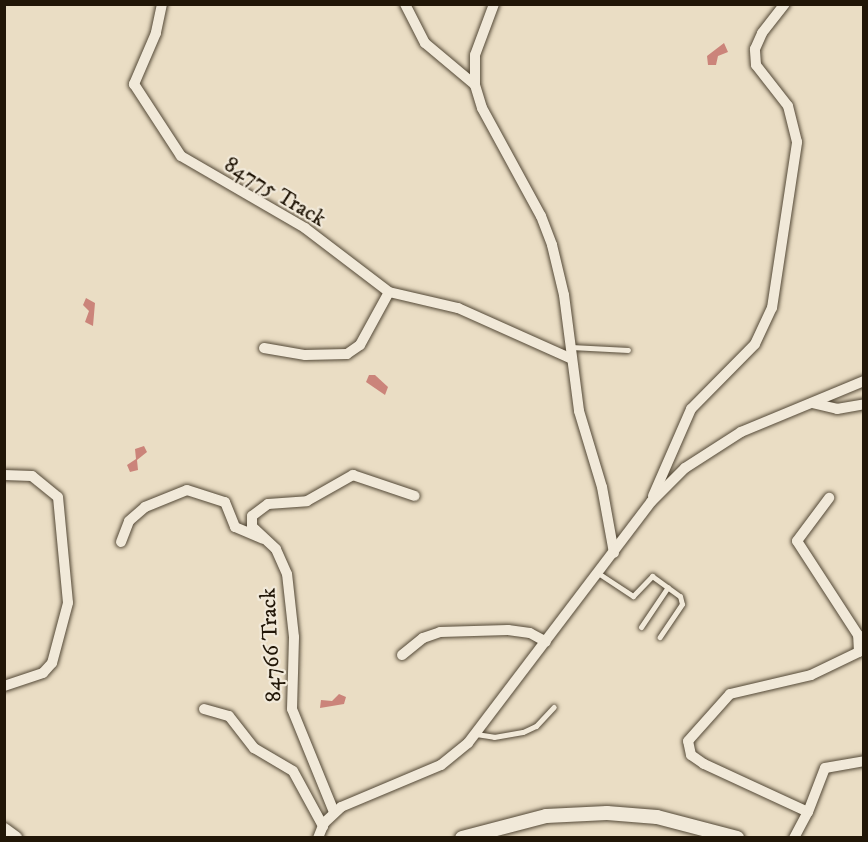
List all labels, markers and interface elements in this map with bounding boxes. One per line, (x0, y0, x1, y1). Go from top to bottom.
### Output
street label: 84775 Track (219, 151, 331, 233)
street label: 84766 Track (255, 587, 287, 703)

